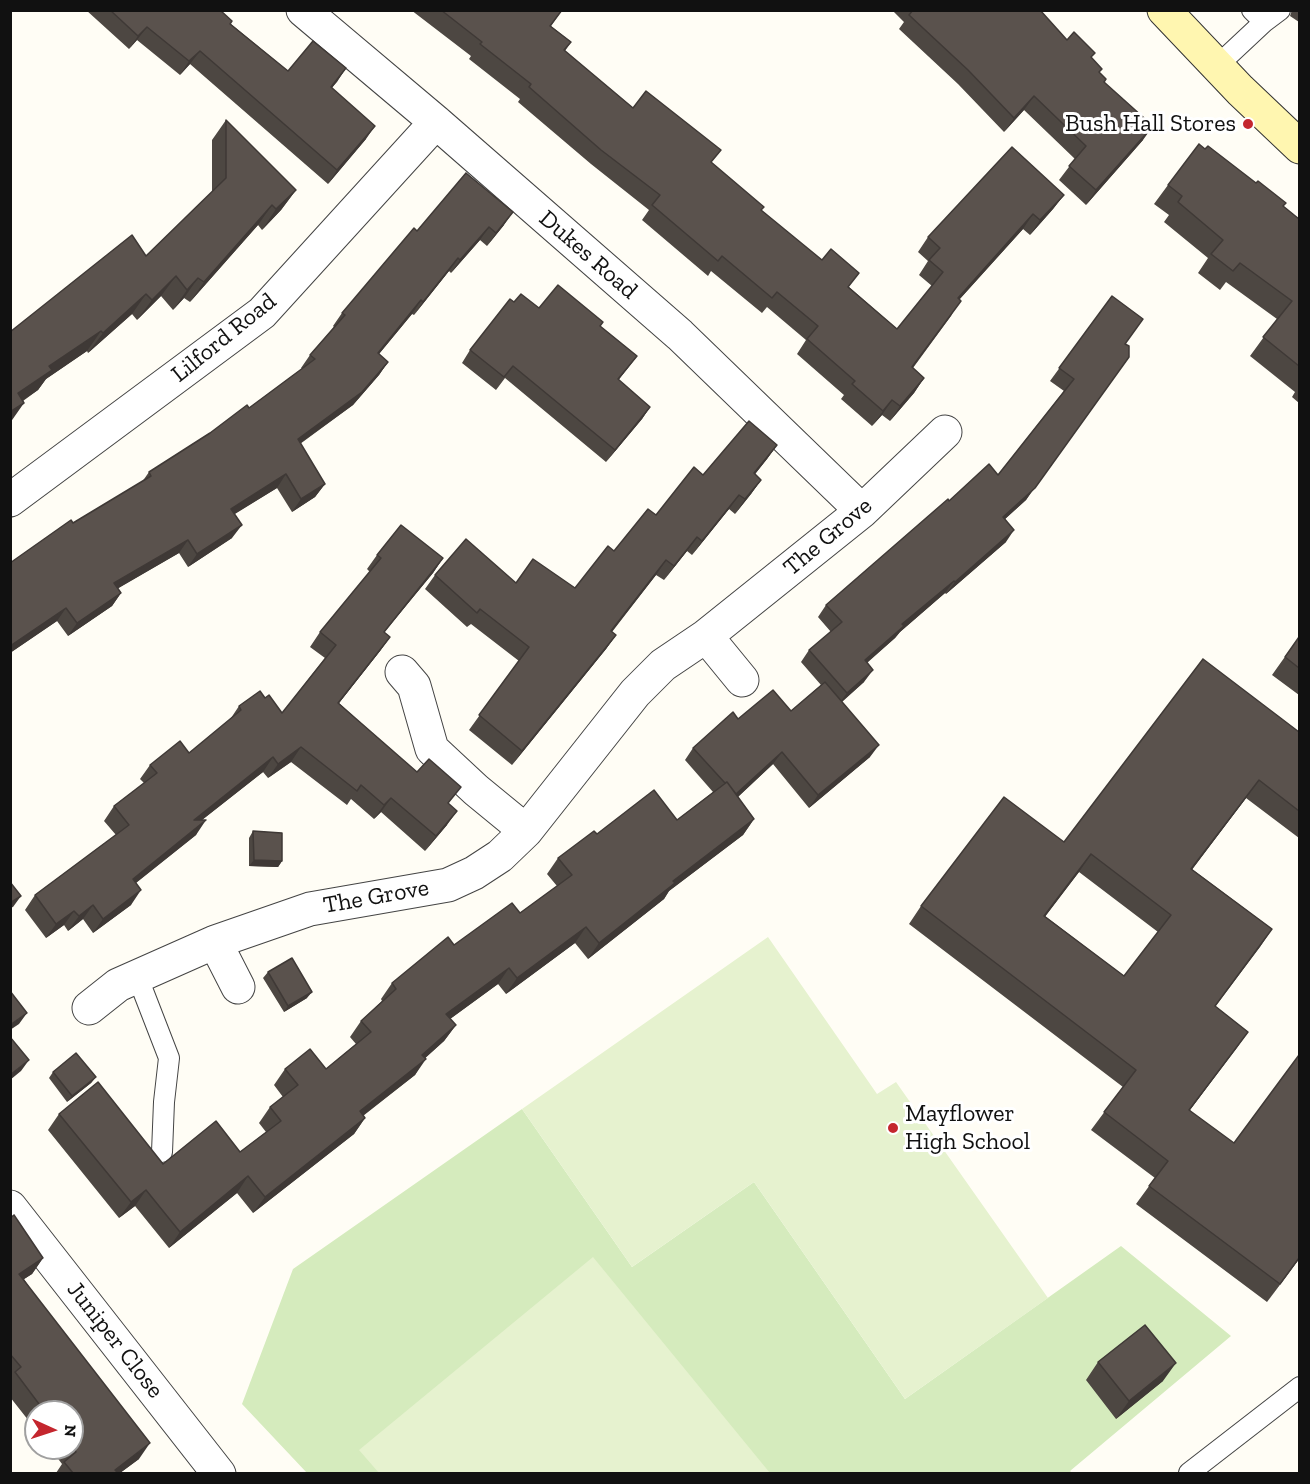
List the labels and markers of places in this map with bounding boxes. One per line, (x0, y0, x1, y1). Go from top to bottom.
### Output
place label: Bush Hall Stores (1065, 110, 1236, 138)
marker: Bush Hall Stores (1241, 117, 1255, 131)
place label: Mayflower High School (905, 1100, 1030, 1156)
marker: Mayflower High School (886, 1121, 900, 1135)

